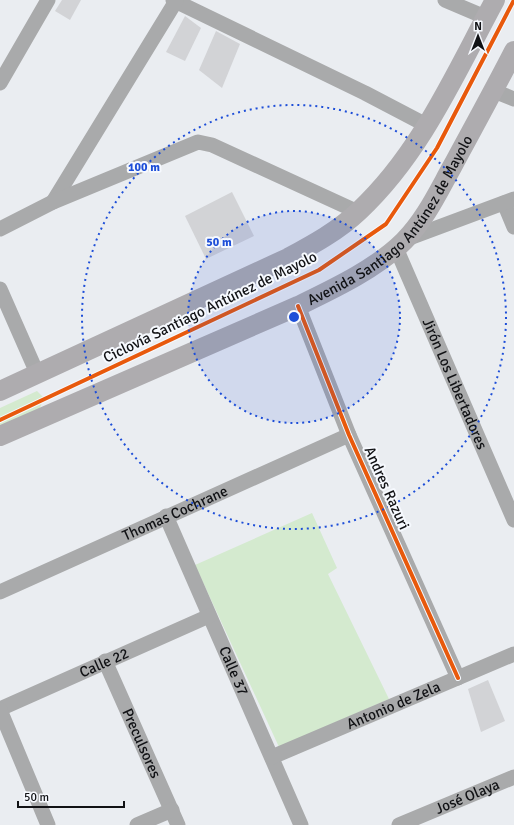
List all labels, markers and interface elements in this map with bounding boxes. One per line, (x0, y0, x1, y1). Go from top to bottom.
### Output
north arrow (458, 16, 498, 56)
text: N (474, 20, 482, 33)
street label: Avenida Santiago Antúnez de Mayolo (304, 132, 476, 309)
text: 100 m (128, 160, 160, 175)
text: 50 m (206, 235, 232, 250)
street label: Ciclovía Santiago Antúnez de Mayolo (100, 247, 320, 367)
centre of rings (287, 310, 301, 324)
street label: Jirón Los Libertadores (419, 315, 491, 453)
street label: Andres Razuri (361, 444, 413, 532)
street label: Thomas Cochrane (120, 482, 231, 545)
street label: Calle 37 (215, 643, 252, 698)
street label: Calle 22 (77, 644, 132, 681)
street label: Antonio de Zela (344, 677, 443, 733)
street label: Preculsores (118, 706, 165, 781)
street label: José Olaya (432, 775, 502, 818)
scale bar (18, 783, 124, 809)
text: 50 m (24, 790, 49, 805)

